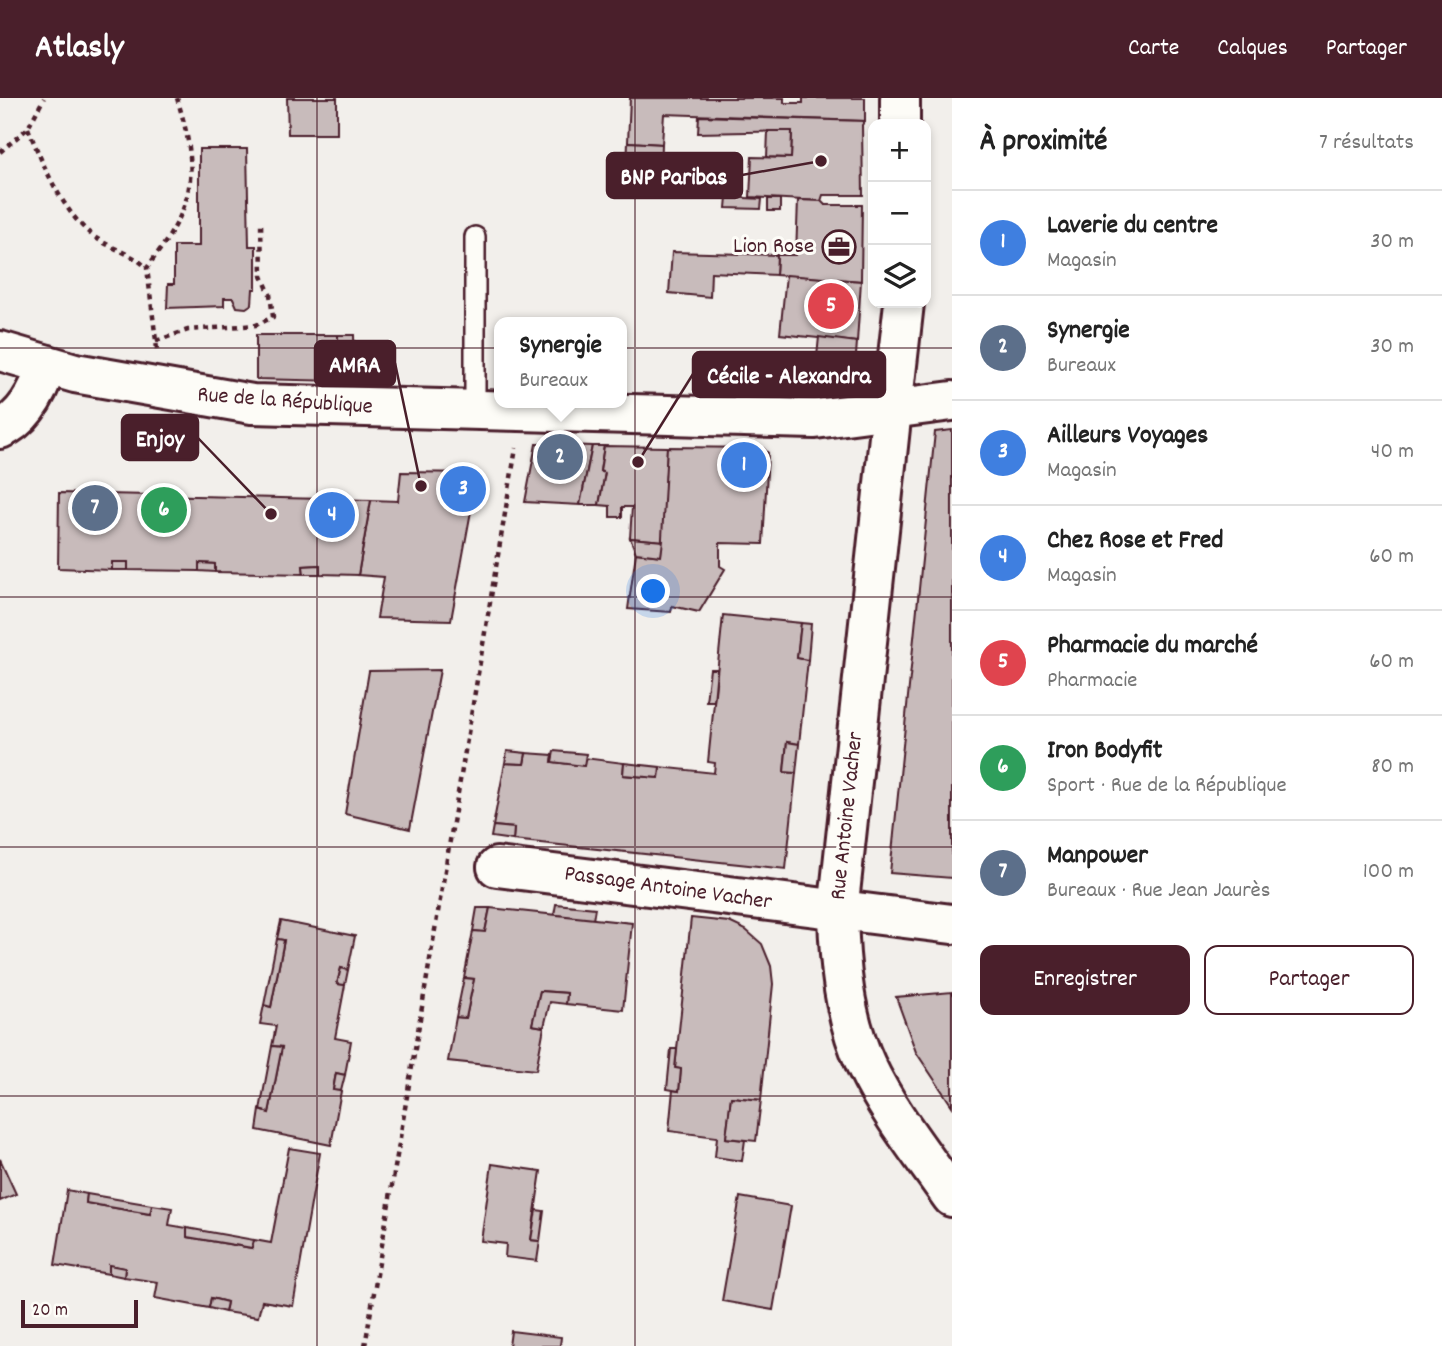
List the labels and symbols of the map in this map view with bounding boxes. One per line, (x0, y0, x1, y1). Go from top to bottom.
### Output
callout: BNP Paribas (607, 153, 742, 198)
text: BNP Paribas (621, 162, 727, 196)
office icon: Lion Rose (820, 228, 858, 266)
place label: Lion Rose (733, 231, 814, 264)
pin: 5 (808, 280, 854, 332)
callout: AMRA (315, 341, 395, 386)
text: AMRA (329, 350, 381, 384)
callout: Cécile - Alexandra (693, 352, 885, 397)
text: Cécile - Alexandra (707, 361, 872, 395)
street label: Rue de la République (196, 379, 374, 425)
callout: Enjoy (122, 415, 198, 460)
text: Enjoy (136, 424, 186, 458)
pin: 2 (537, 431, 583, 483)
pin: 1 (721, 439, 767, 491)
pin: 3 (440, 463, 486, 515)
pin: 7 (72, 482, 118, 534)
pin: 6 (141, 484, 187, 536)
pin: 4 (309, 489, 355, 541)
your location (636, 574, 670, 608)
street label: Rue Antoine Vacher (823, 730, 873, 902)
street label: Passage Antoine Vacher (562, 858, 774, 920)
scale bar (21, 1297, 138, 1329)

